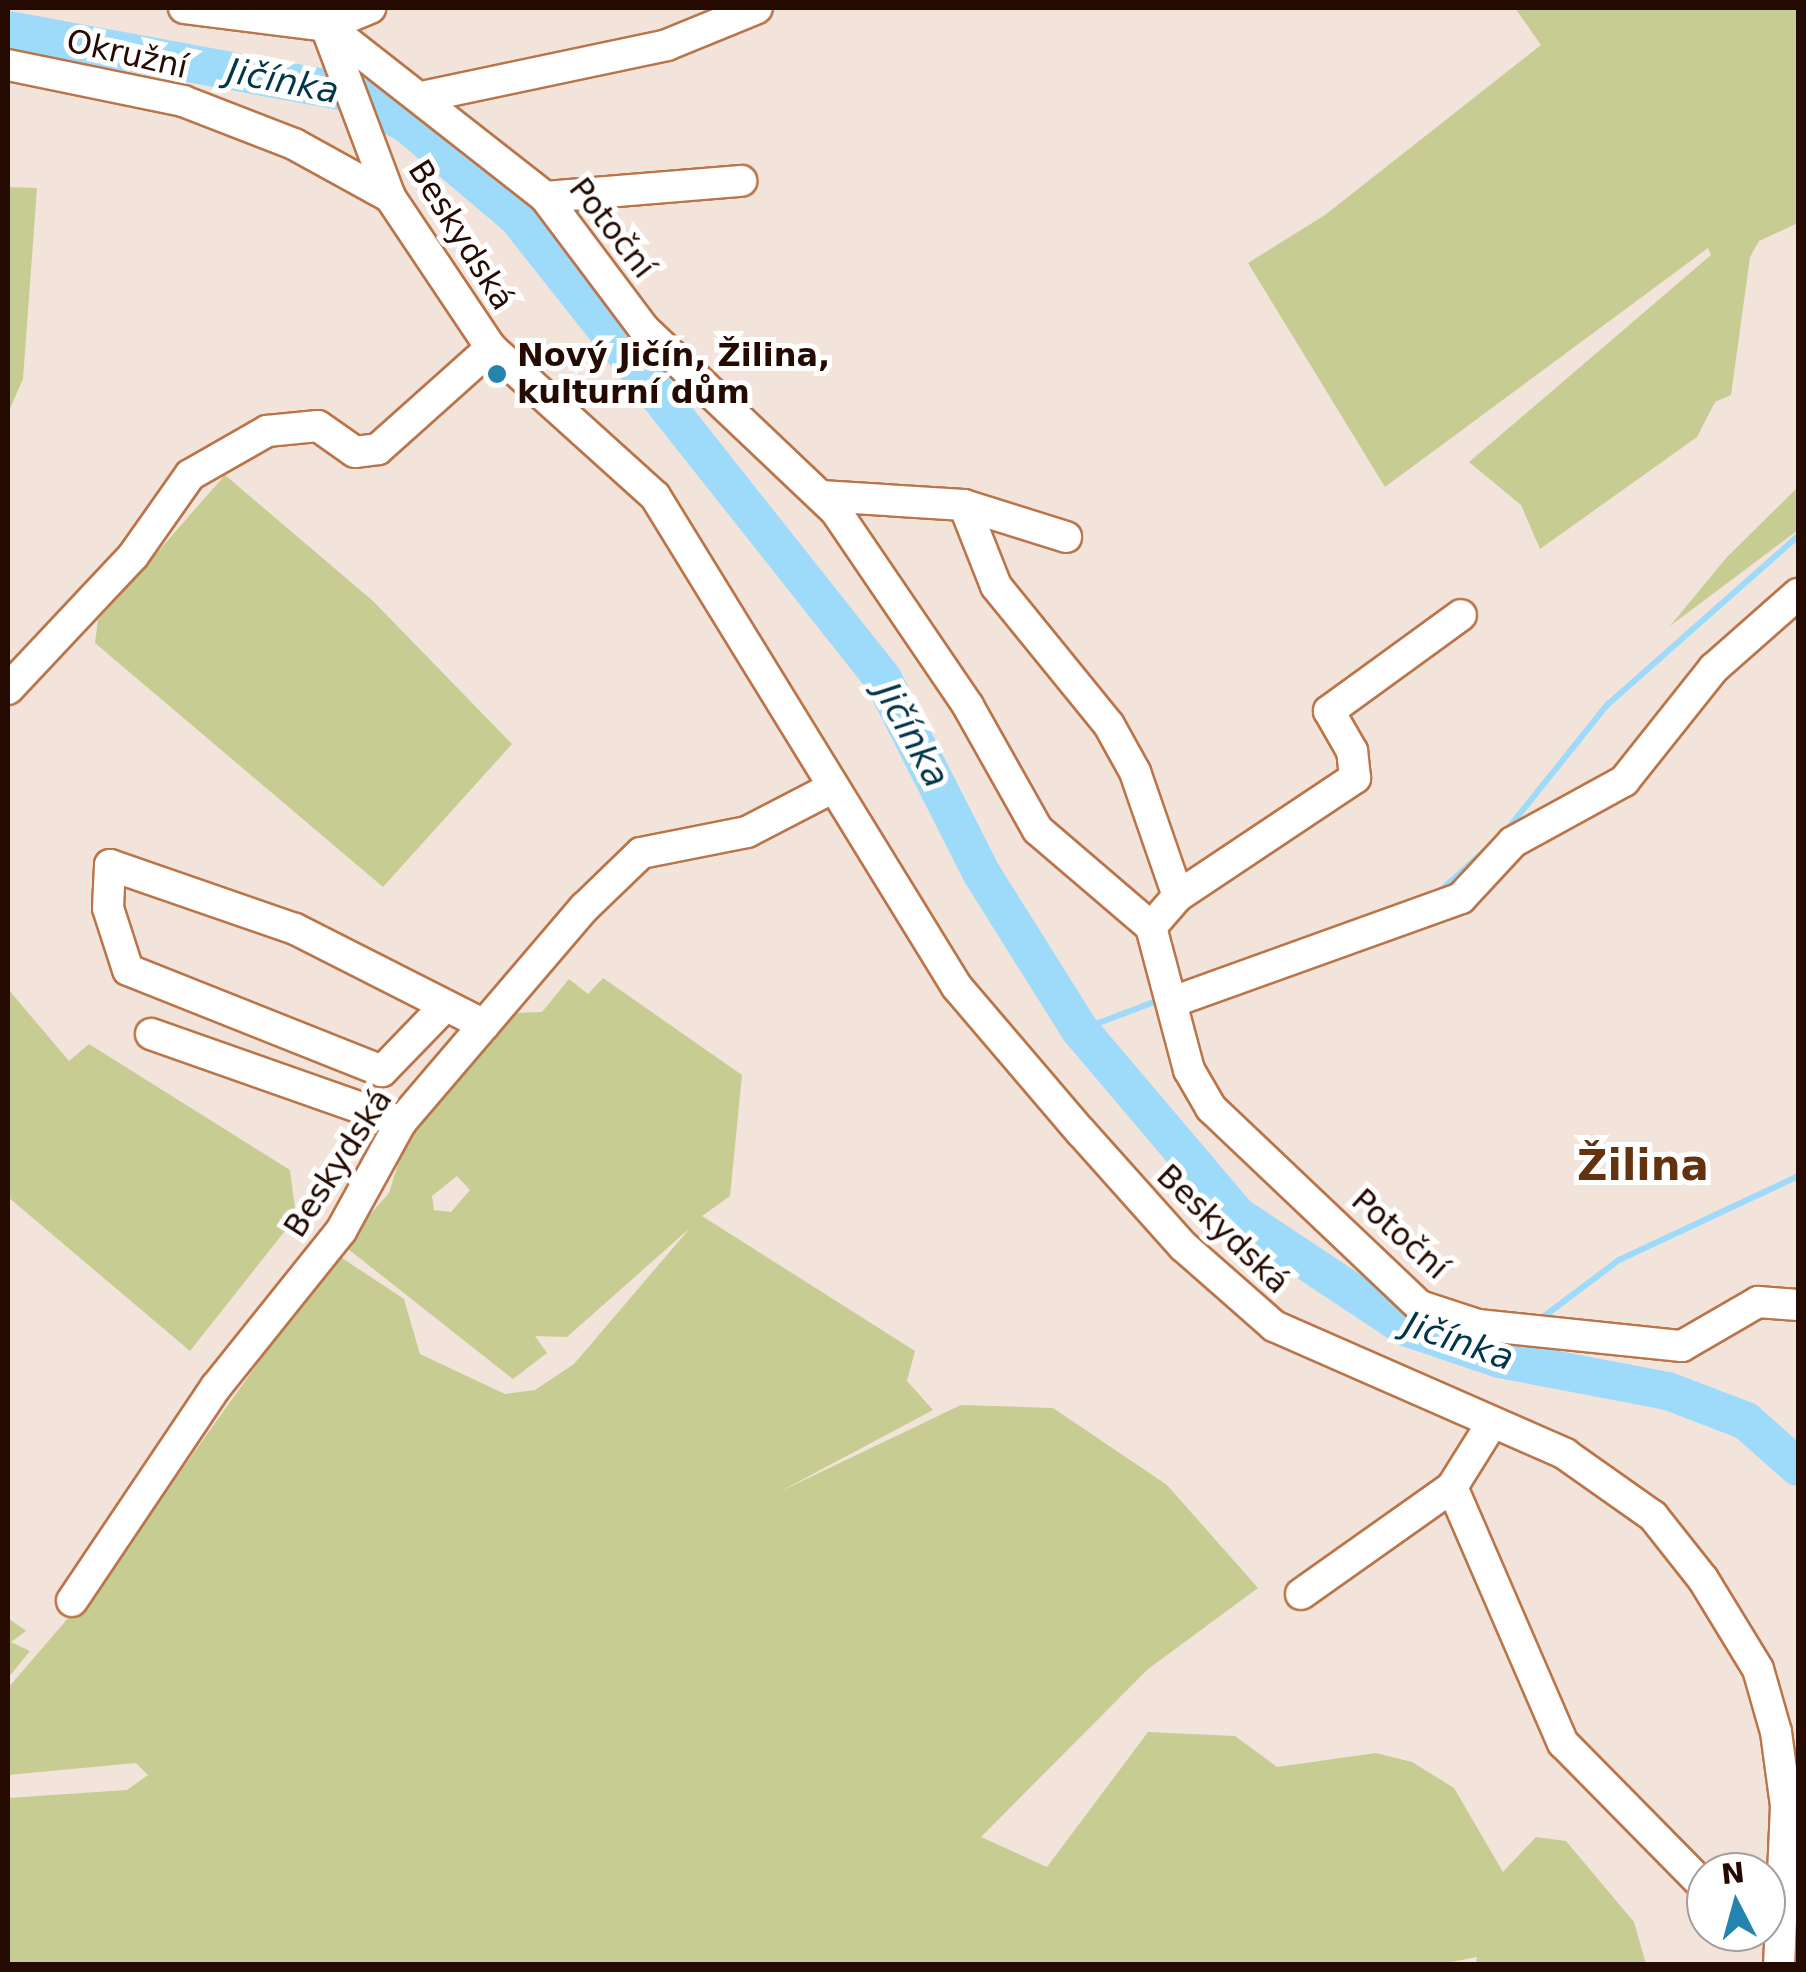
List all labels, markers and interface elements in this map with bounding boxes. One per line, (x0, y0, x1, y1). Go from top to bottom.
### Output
street label: Okružní (63, 21, 191, 87)
water label: Jičínka (224, 50, 342, 112)
street label: Beskydská (400, 153, 522, 317)
street label: Potoční (561, 170, 663, 286)
place label: Nový Jičín, Žilina, kulturní dům (517, 337, 830, 412)
marker: Nový Jičín, Žilina, kulturní dům (486, 363, 508, 385)
water label: Jičínka (866, 675, 958, 795)
street label: Beskydská (276, 1082, 400, 1244)
district label: Žilina (1577, 1141, 1709, 1191)
street label: Beskydská (1149, 1156, 1297, 1302)
street label: Potoční (1344, 1181, 1456, 1287)
water label: Jičínka (1399, 1303, 1519, 1379)
north arrow (1686, 1852, 1786, 1952)
text: N (1720, 1856, 1746, 1891)

